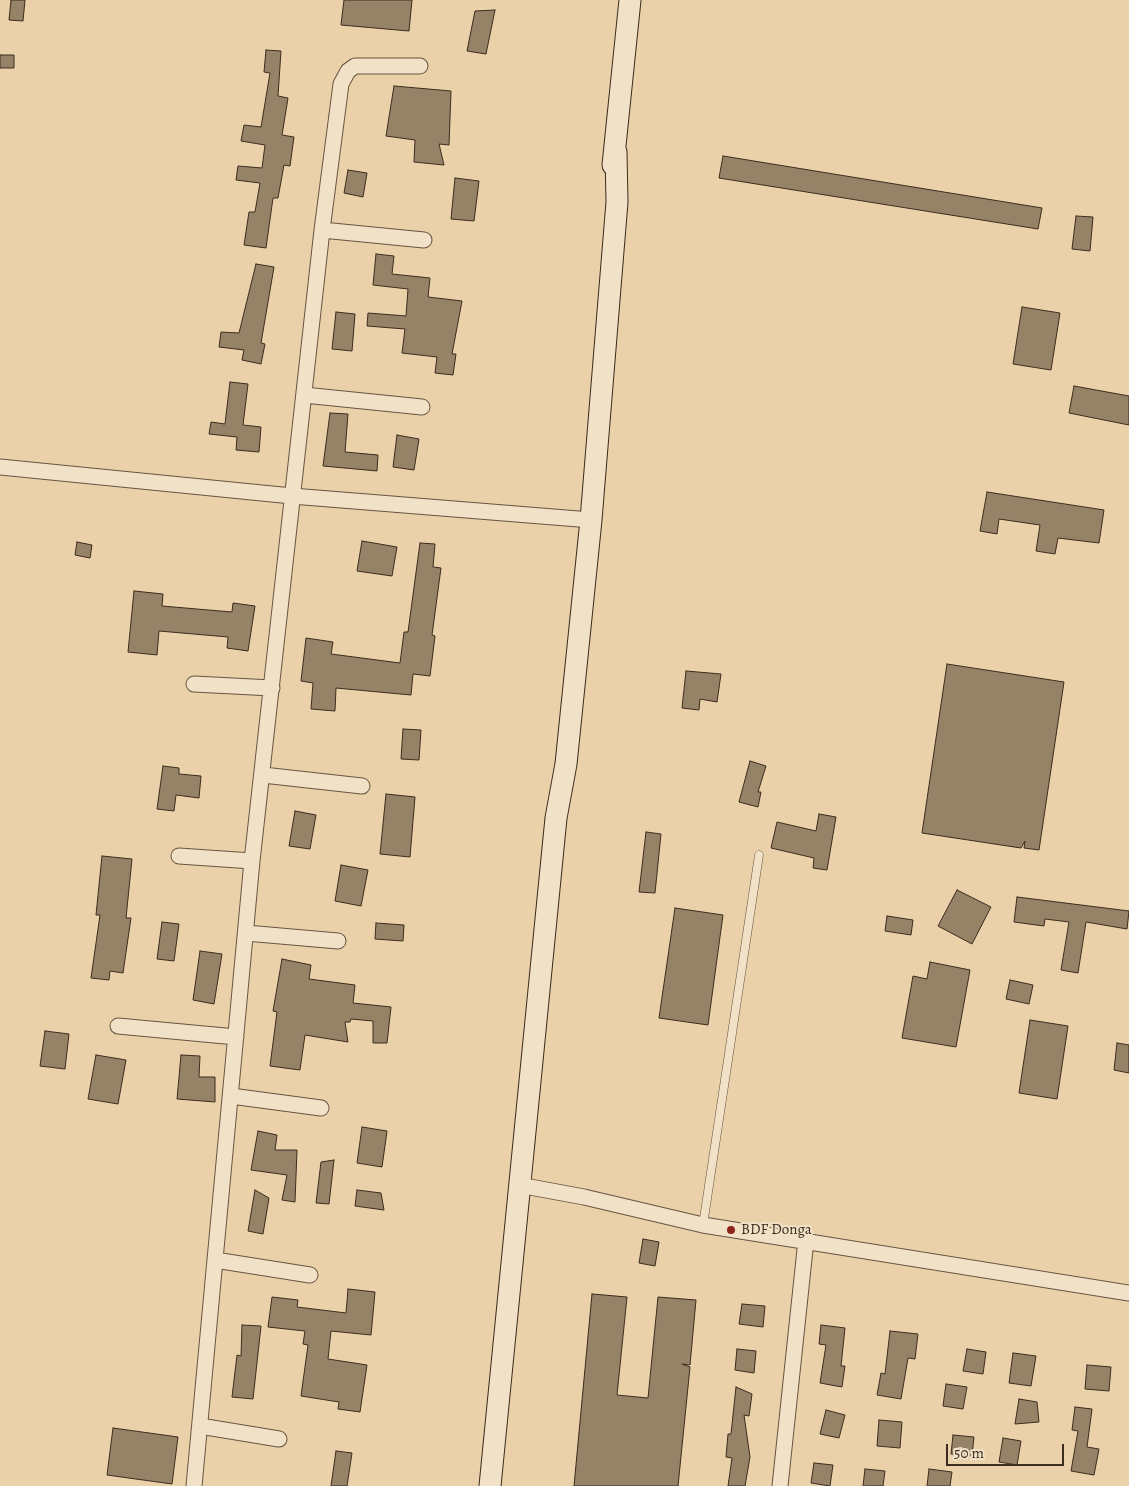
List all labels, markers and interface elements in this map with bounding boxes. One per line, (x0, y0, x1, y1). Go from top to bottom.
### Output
place label: BDF Donga (741, 1221, 812, 1239)
marker: BDF Donga (725, 1224, 737, 1236)
scale bar (949, 1434, 1066, 1466)
text: 50 m (954, 1443, 984, 1463)

